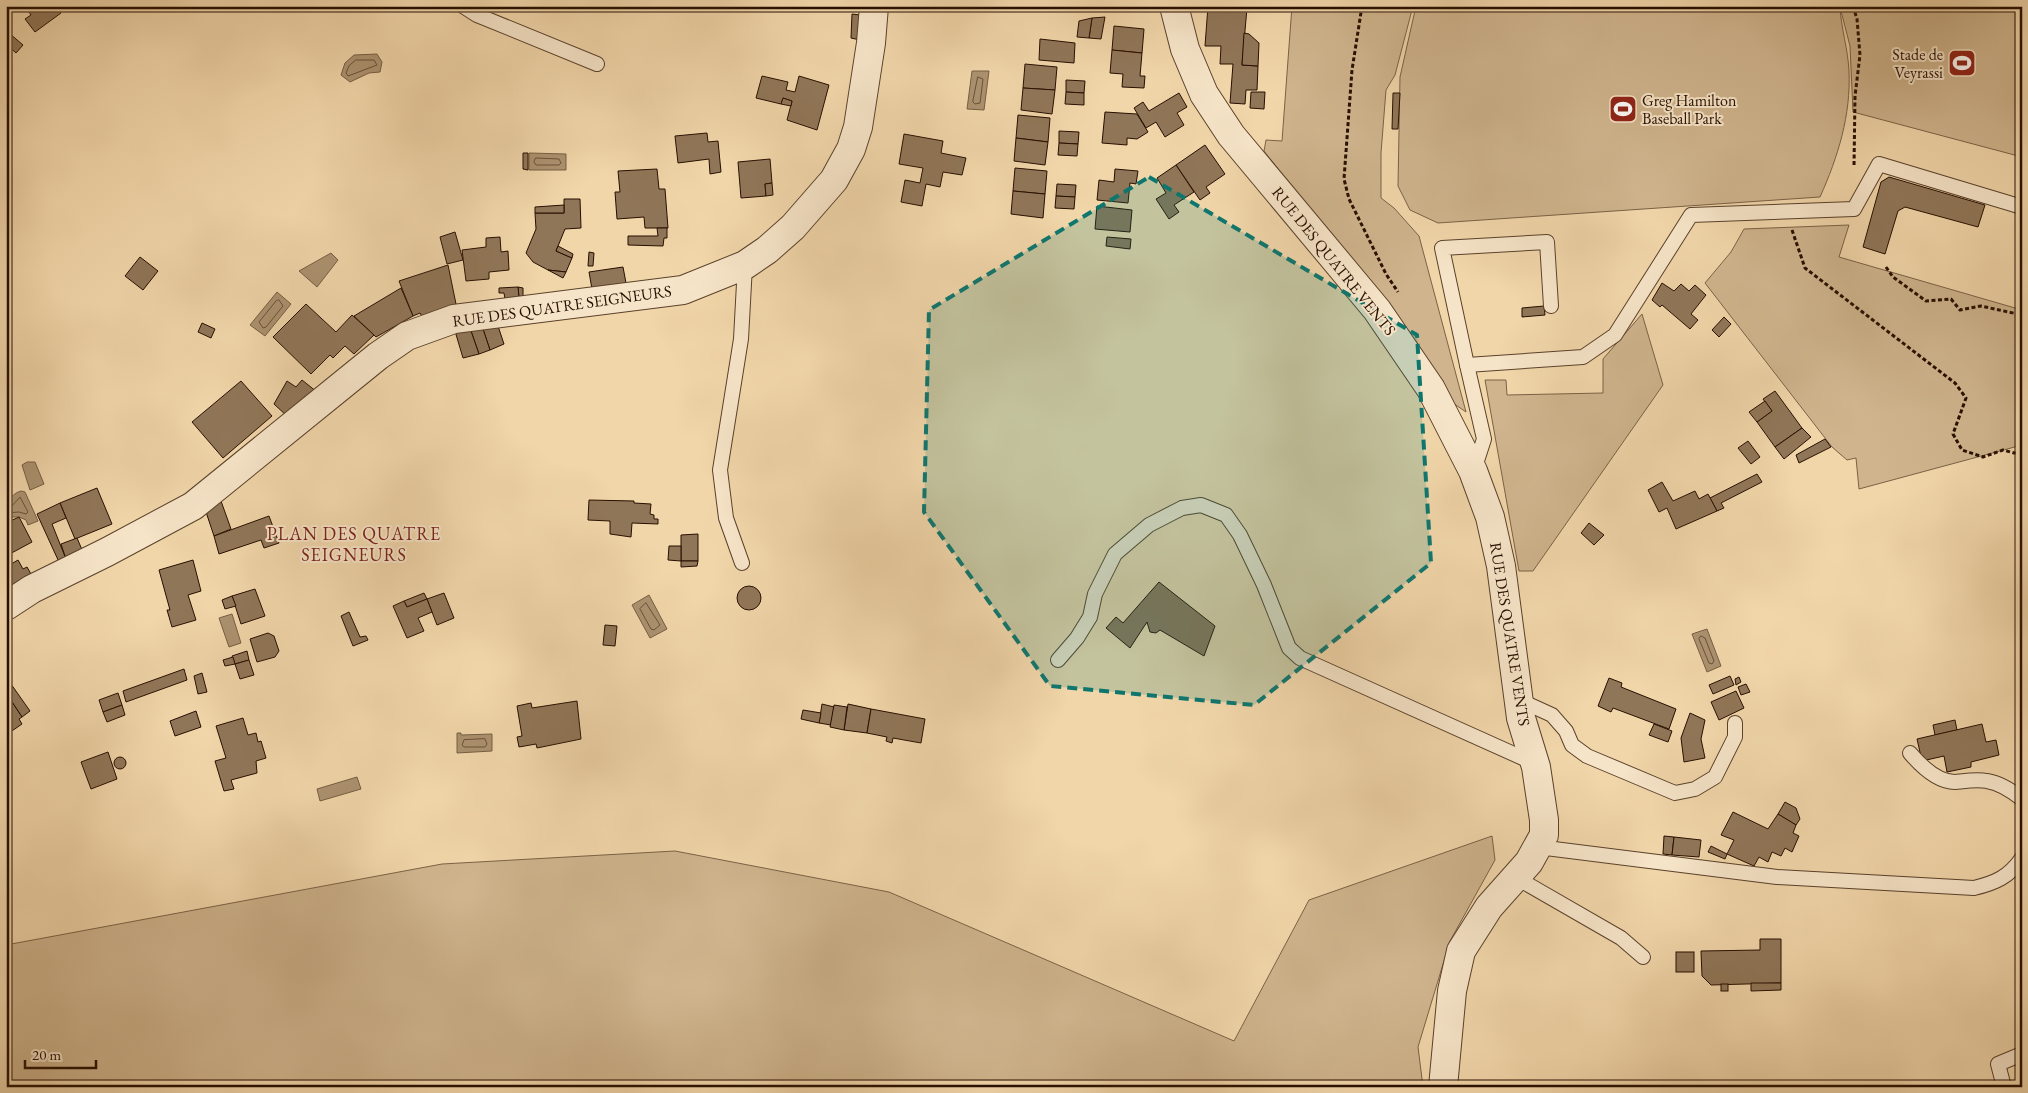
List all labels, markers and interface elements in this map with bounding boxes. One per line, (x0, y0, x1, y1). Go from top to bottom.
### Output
place label: Stade de Veyrassi (1892, 44, 1943, 83)
sports icon: Stade de Veyrassi (1947, 48, 1977, 78)
place label: Greg Hamilton Baseball Park (1642, 90, 1737, 129)
sports icon: Greg Hamilton Baseball Park (1608, 94, 1638, 124)
street label: RUE DES QUATRE VENTS (1267, 182, 1401, 340)
street label: RUE DES QUATRE SEIGNEURS (451, 280, 673, 332)
district label: PLAN DES QUATRE SEIGNEURS (267, 522, 441, 566)
street label: RUE DES QUATRE VENTS (1485, 541, 1535, 727)
scale bar (25, 1038, 96, 1070)
text: 20 m (32, 1045, 61, 1064)

